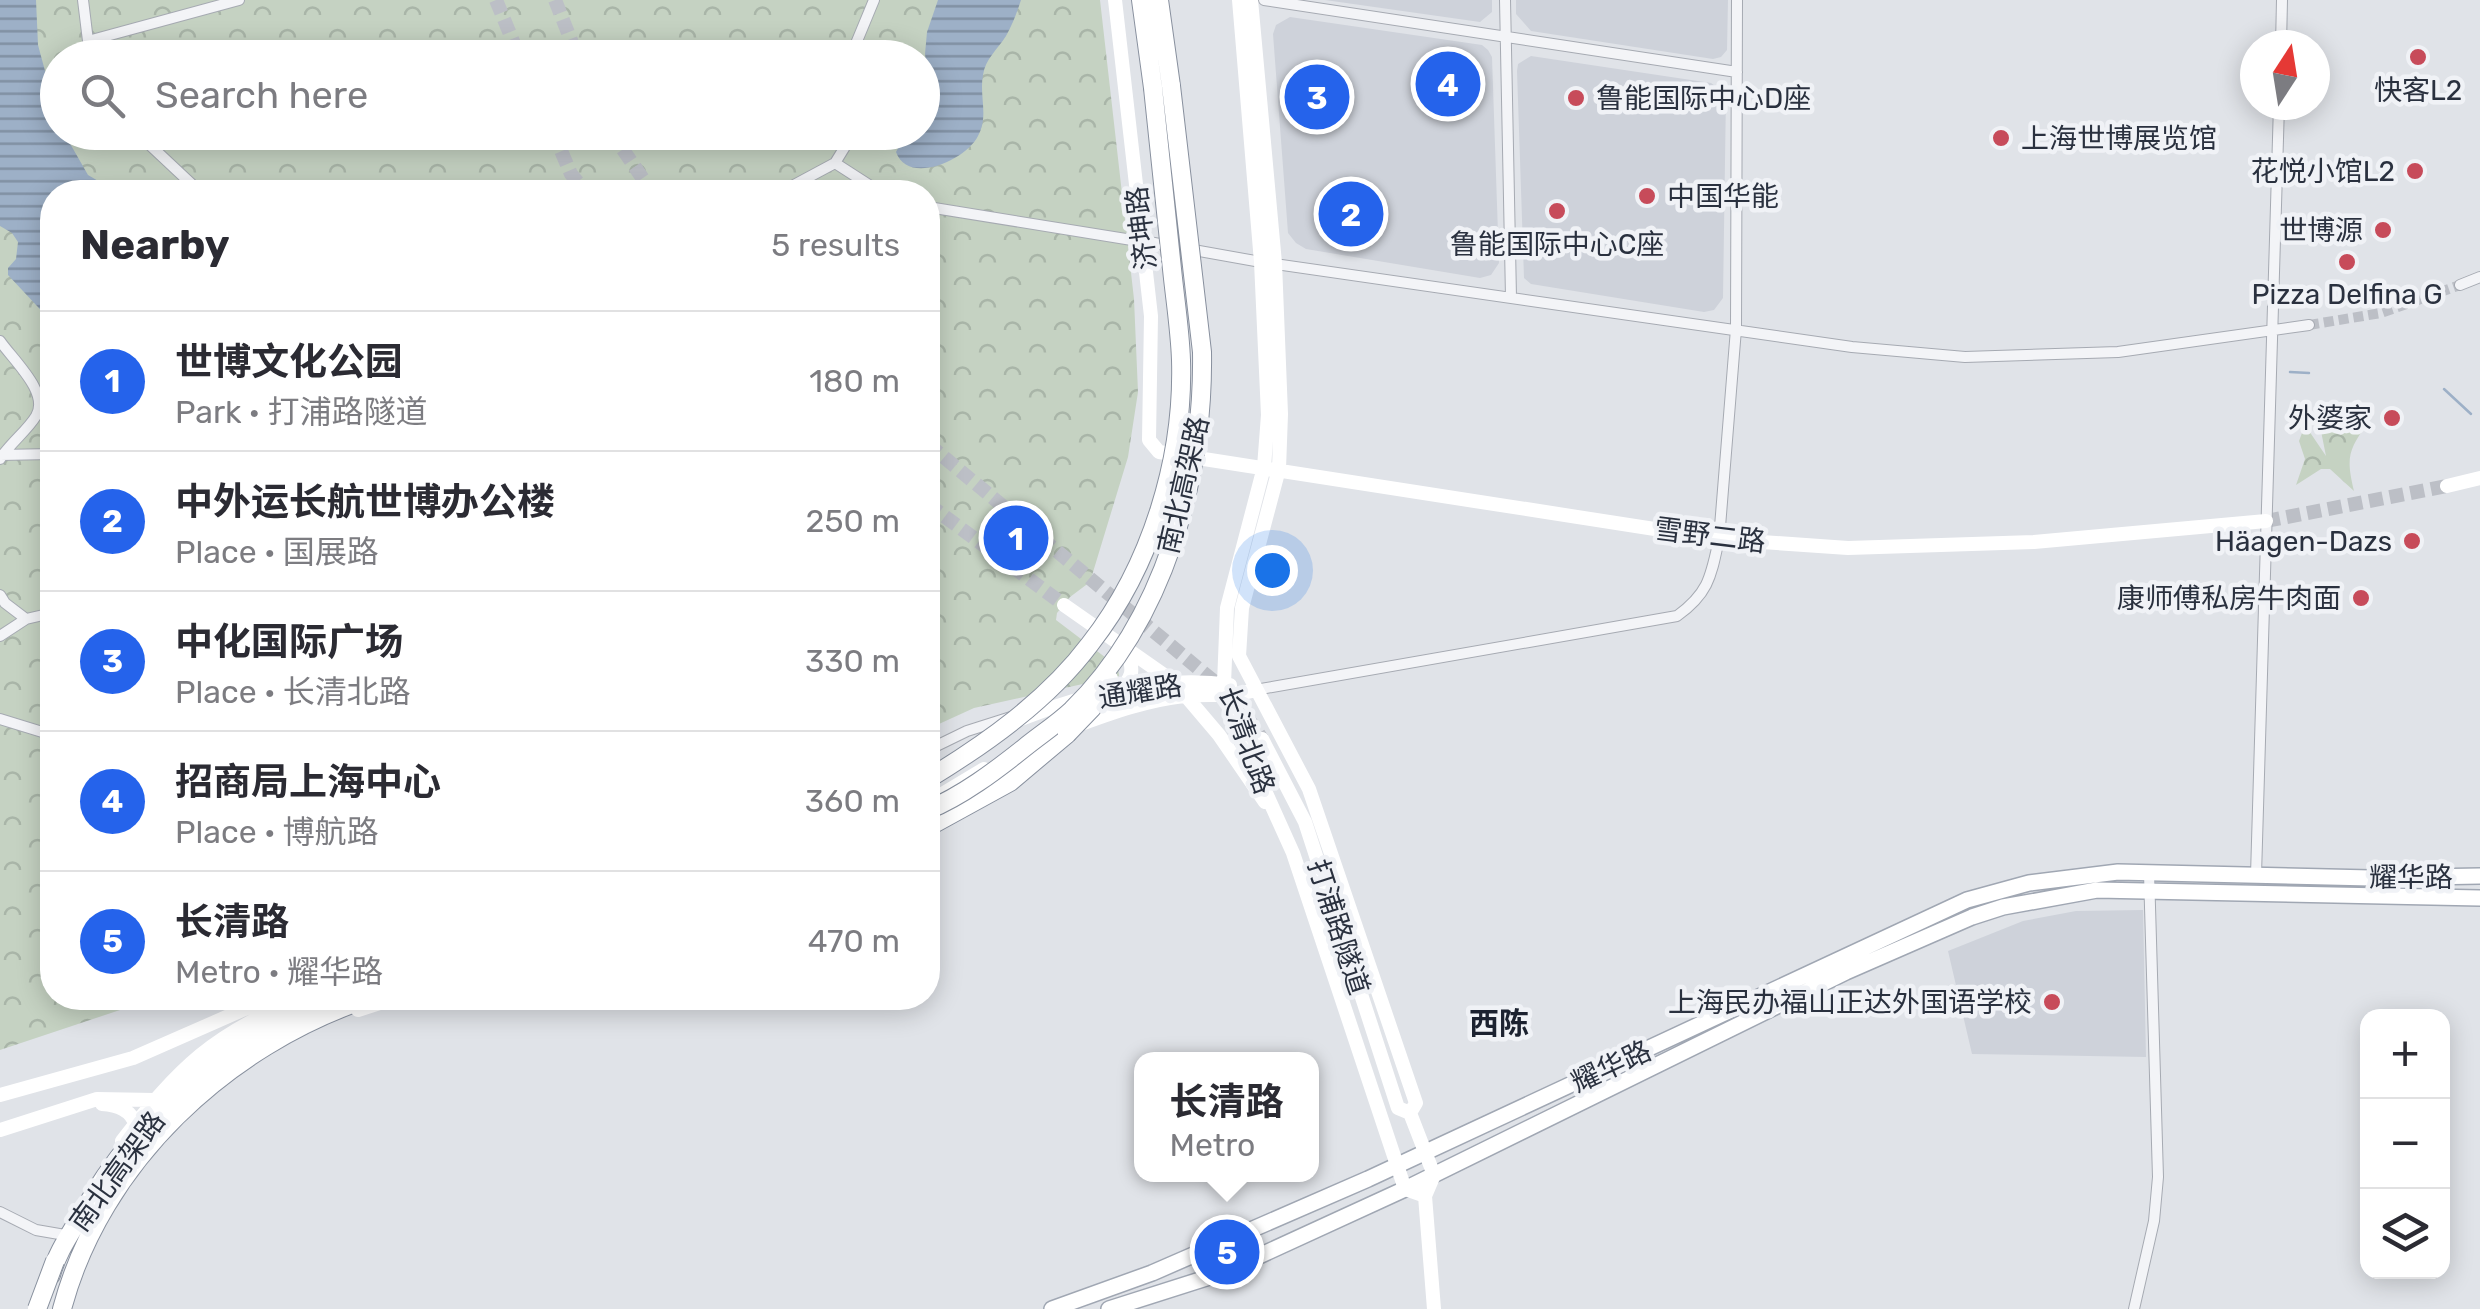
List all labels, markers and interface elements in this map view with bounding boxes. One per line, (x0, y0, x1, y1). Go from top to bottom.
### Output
north arrow (2240, 30, 2330, 120)
search box (40, 40, 940, 150)
pin: 4 (1416, 46, 1480, 122)
marker: 快客L2 (2407, 46, 2429, 68)
pin: 3 (1284, 59, 1350, 134)
icon: search (75, 68, 130, 123)
text: Search here (155, 72, 368, 118)
place label: 快客L2 (2374, 74, 2462, 107)
place label: 鲁能国际中心D座 (1596, 82, 1811, 115)
marker: 鲁能国际中心D座 (1565, 87, 1587, 109)
place label: 上海世博展览馆 (2021, 122, 2217, 155)
marker: 上海世博展览馆 (1990, 127, 2012, 149)
place label: 花悦小馆L2 (2251, 155, 2395, 188)
marker: 花悦小馆L2 (2404, 160, 2426, 182)
pin: 2 (1318, 176, 1384, 252)
place label: 中国华能 (1667, 180, 1779, 213)
street label: 济坤路 (1120, 184, 1163, 272)
marker: 中国华能 (1636, 185, 1658, 207)
marker: 鲁能国际中心C座 (1546, 200, 1568, 222)
place label: 世博源 (2279, 214, 2363, 247)
marker: 世博源 (2372, 219, 2394, 241)
text: Nearby (80, 220, 230, 270)
text: 5 results (771, 226, 900, 264)
place label: 鲁能国际中心C座 (1450, 228, 1664, 261)
marker: Pizza Delfina G (2336, 251, 2358, 273)
place label: Pizza Delfina G (2251, 278, 2443, 311)
text: 世博文化公园 (175, 339, 403, 385)
text: 1 (105, 362, 120, 400)
text: 180 m (809, 362, 900, 400)
text: Park · 打浦路隧道 (175, 393, 428, 431)
place label: 外婆家 (2288, 402, 2372, 435)
marker: 外婆家 (2381, 407, 2403, 429)
street label: 南北高架路 (1152, 413, 1215, 557)
text: 中外运长航世博办公楼 (175, 479, 555, 525)
pin: 1 (984, 500, 1048, 576)
text: 2 (102, 502, 123, 540)
text: 250 m (806, 502, 900, 540)
street label: 雪野二路 (1652, 512, 1768, 559)
place label: Häagen-Dazs (2215, 525, 2392, 558)
marker: Häagen-Dazs (2401, 530, 2423, 552)
text: Place · 国展路 (175, 533, 379, 571)
your location (1247, 545, 1298, 596)
place label: 康师傅私房牛肉面 (2117, 582, 2341, 615)
marker: 康师傅私房牛肉面 (2350, 587, 2372, 609)
text: 中化国际广场 (175, 619, 403, 665)
text: 3 (102, 642, 123, 680)
text: 330 m (805, 642, 900, 680)
street label: 通耀路 (1096, 669, 1184, 714)
text: Place · 长清北路 (175, 673, 411, 711)
street label: 长清北路 (1212, 682, 1281, 798)
text: 招商局上海中心 (175, 759, 441, 805)
text: 4 (102, 782, 123, 820)
text: 360 m (805, 782, 900, 820)
text: Place · 博航路 (175, 813, 379, 851)
street label: 打浦路隧道 (1301, 855, 1376, 999)
street label: 耀华路 (2369, 861, 2453, 894)
text: 长清路 (175, 899, 289, 945)
text: 5 (102, 922, 123, 960)
text: 470 m (808, 922, 900, 960)
text: Metro · 耀华路 (175, 953, 383, 991)
place label: 上海民办福山正达外国语学校 (1668, 986, 2032, 1019)
marker: 上海民办福山正达外国语学校 (2041, 991, 2063, 1013)
district label: 西陈 (1469, 1006, 1529, 1042)
map controls (2360, 1009, 2450, 1279)
button: + (2360, 1009, 2450, 1099)
street label: 耀华路 (1566, 1034, 1656, 1099)
popup (1134, 1052, 1319, 1182)
text: 长清路 (1169, 1079, 1284, 1125)
button: − (2360, 1099, 2450, 1189)
street label: 南北高架路 (63, 1105, 172, 1238)
text: Metro (1169, 1126, 1255, 1164)
button: layers (2360, 1189, 2450, 1279)
pin: 5 (1194, 1214, 1260, 1290)

